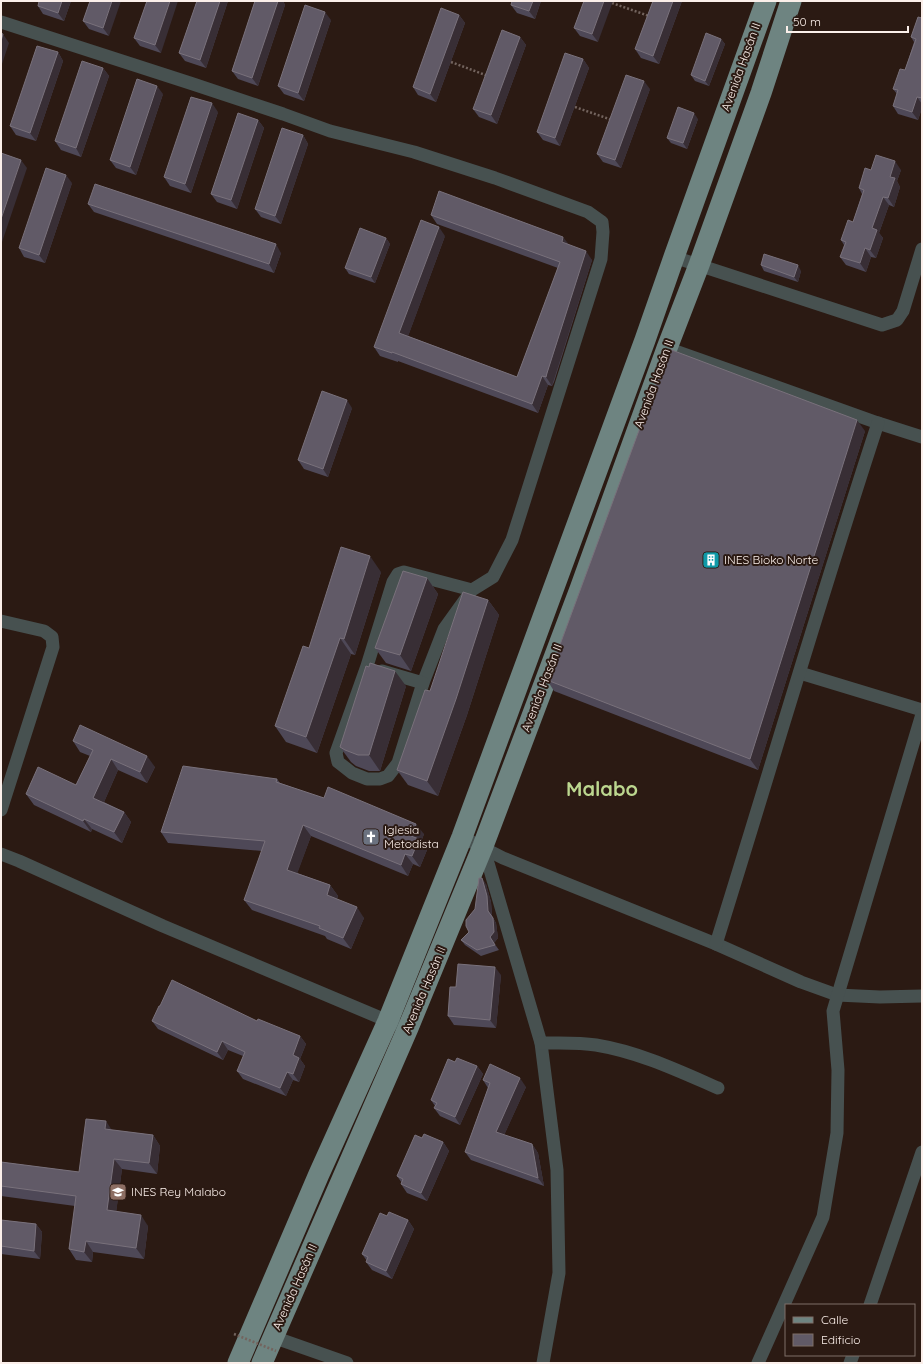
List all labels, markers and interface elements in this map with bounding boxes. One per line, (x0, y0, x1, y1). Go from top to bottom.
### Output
scale bar (787, 8, 908, 34)
text: 50 m (793, 14, 821, 29)
street label: Avenida Hasán II (718, 21, 763, 113)
street label: Avenida Hasán II (631, 338, 676, 430)
building icon: INES Bioko Norte (701, 550, 721, 570)
place label: INES Bioko Norte (724, 552, 818, 567)
street label: Avenida Hasán II (518, 642, 565, 734)
district label: Malabo (566, 776, 638, 801)
place label: Iglesia Metodista (384, 822, 439, 851)
church icon: Iglesia Metodista (361, 827, 381, 847)
street label: Avenida Hasán II (398, 944, 449, 1036)
school or university icon: INES Rey Malabo (108, 1182, 128, 1202)
place label: INES Rey Malabo (131, 1184, 226, 1199)
street label: Avenida Hasán II (269, 1241, 320, 1332)
legend (785, 1304, 915, 1356)
text: Calle (821, 1312, 849, 1327)
text: Edificio (821, 1332, 861, 1347)

